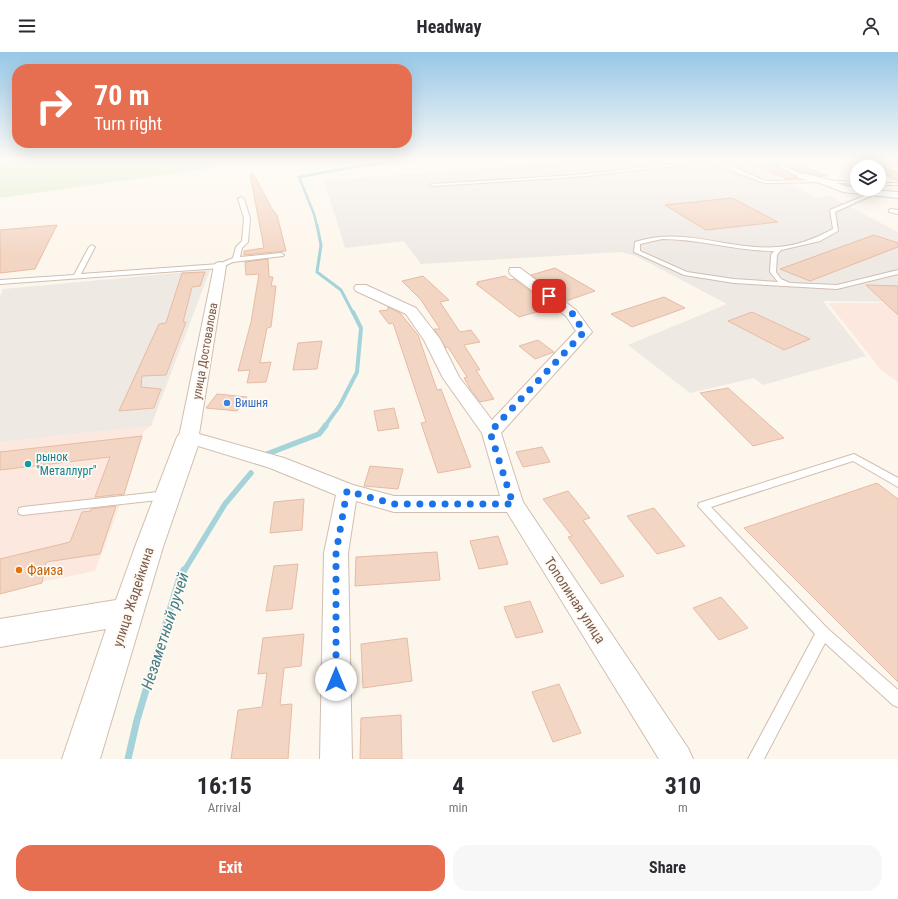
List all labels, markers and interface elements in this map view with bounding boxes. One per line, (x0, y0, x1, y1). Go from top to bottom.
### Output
icon: menu (16, 15, 38, 37)
icon: person (860, 15, 882, 37)
text: Headway (417, 16, 481, 37)
text: 70 m (94, 79, 150, 112)
icon: right (28, 80, 80, 132)
text: Turn right (94, 113, 162, 134)
map controls (850, 160, 886, 196)
button: layers (850, 160, 886, 196)
pin (532, 279, 566, 313)
icon: arrive (538, 285, 560, 307)
street label: улица Достовалова (190, 301, 220, 400)
place label: Вишня (235, 396, 268, 410)
marker: Вишня (222, 398, 232, 408)
place label: рынок "Металлург" (36, 450, 97, 478)
marker: рынок "Металлург" (23, 459, 33, 469)
street label: улица Жадейкина (109, 545, 157, 649)
street label: Тополиная улица (541, 554, 609, 646)
place label: Фаиза (27, 562, 63, 578)
marker: Фаиза (14, 565, 24, 575)
water label: Незаметный ручей (137, 570, 193, 692)
position arrow (315, 659, 357, 701)
text: 16:15 (197, 772, 252, 800)
text: 4 (452, 772, 464, 800)
text: 310 (665, 772, 701, 800)
text: Arrival (208, 800, 241, 815)
text: min (449, 800, 468, 815)
text: m (678, 800, 688, 815)
button: Exit (16, 845, 445, 891)
button: Share (453, 845, 882, 891)

